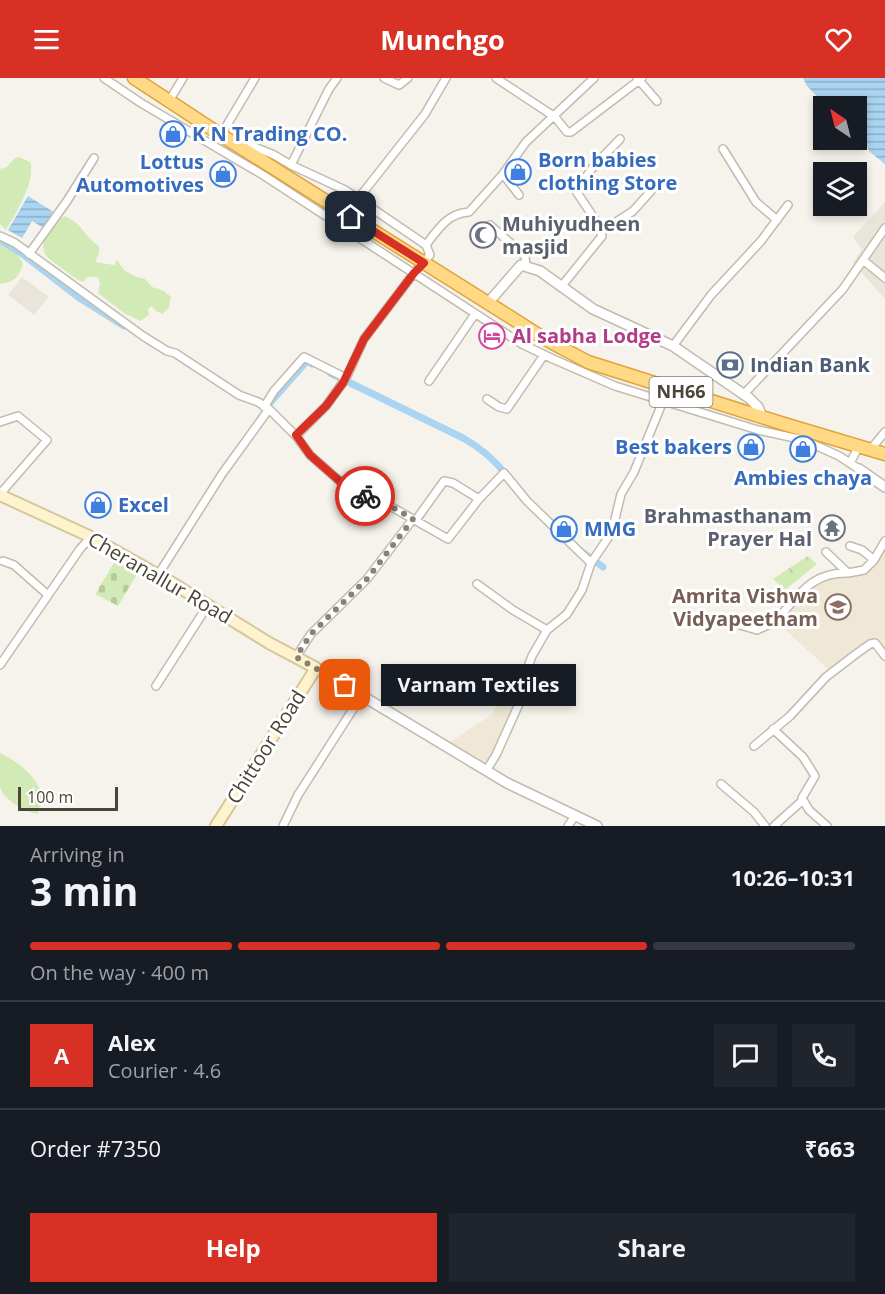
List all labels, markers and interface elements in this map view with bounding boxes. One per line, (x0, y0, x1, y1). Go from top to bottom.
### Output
text: Munchgo (380, 21, 505, 58)
icon: menu (30, 23, 63, 56)
icon: heart (822, 23, 855, 56)
north arrow (813, 96, 867, 150)
map controls (813, 96, 867, 216)
shop icon: K N Trading CO. (158, 119, 188, 149)
place label: K N Trading CO. (192, 120, 347, 147)
place label: Born babies clothing Store (538, 146, 677, 196)
place label: Lottus Automotives (76, 148, 204, 198)
shop icon: Born babies clothing Store (503, 157, 533, 187)
shop icon: Lottus Automotives (208, 159, 238, 189)
button: layers (813, 162, 867, 216)
pin (325, 191, 376, 242)
icon: home (334, 200, 367, 233)
place label: Muhiyudheen masjid (502, 210, 640, 260)
mosque icon: Muhiyudheen masjid (468, 220, 498, 250)
hotel icon: Al sabha Lodge (477, 321, 507, 351)
place label: Al sabha Lodge (512, 322, 662, 349)
bank icon: Indian Bank (715, 350, 745, 380)
place label: Indian Bank (750, 351, 871, 378)
road number: NH66 (650, 377, 712, 407)
shop icon: Best bakers (736, 432, 766, 462)
place label: Best bakers (615, 433, 732, 460)
shop icon: Ambies chaya (788, 434, 818, 464)
place label: Ambies chaya (734, 464, 872, 491)
courier (335, 466, 395, 526)
icon: bike (349, 480, 382, 513)
shop icon: Excel (83, 490, 113, 520)
place label: Excel (118, 491, 169, 518)
place label: Brahmasthanam Prayer Hal (644, 502, 812, 552)
temple icon: Brahmasthanam Prayer Hal (817, 513, 847, 543)
shop icon: MMG (549, 514, 579, 544)
place label: MMG (584, 515, 636, 542)
street label: Cheranallur Road (83, 525, 237, 630)
place label: Amrita Vishwa Vidyapeetham (672, 582, 818, 632)
school or university icon: Amrita Vishwa Vidyapeetham (823, 592, 853, 622)
pin (319, 659, 370, 710)
callout: Varnam Textiles (381, 664, 576, 706)
icon: bag (328, 668, 361, 701)
text: Varnam Textiles (398, 671, 559, 698)
street label: Chittoor Road (220, 685, 311, 809)
scale bar (18, 784, 118, 812)
text: 100 m (27, 786, 73, 808)
text: Arriving in (30, 841, 125, 868)
text: 10:26–10:31 (731, 862, 855, 892)
text: 3 min (30, 864, 138, 917)
text: On the way · 400 m (30, 959, 209, 986)
button: chat (714, 1024, 777, 1087)
button: phone (792, 1024, 855, 1087)
text: Alex (108, 1027, 156, 1057)
text: A (54, 1040, 69, 1070)
text: Courier · 4.6 (108, 1057, 221, 1084)
text: Order #7350 (30, 1133, 161, 1163)
text: ₹663 (805, 1133, 855, 1163)
button: Help (30, 1213, 437, 1282)
button: Share (449, 1213, 855, 1282)

